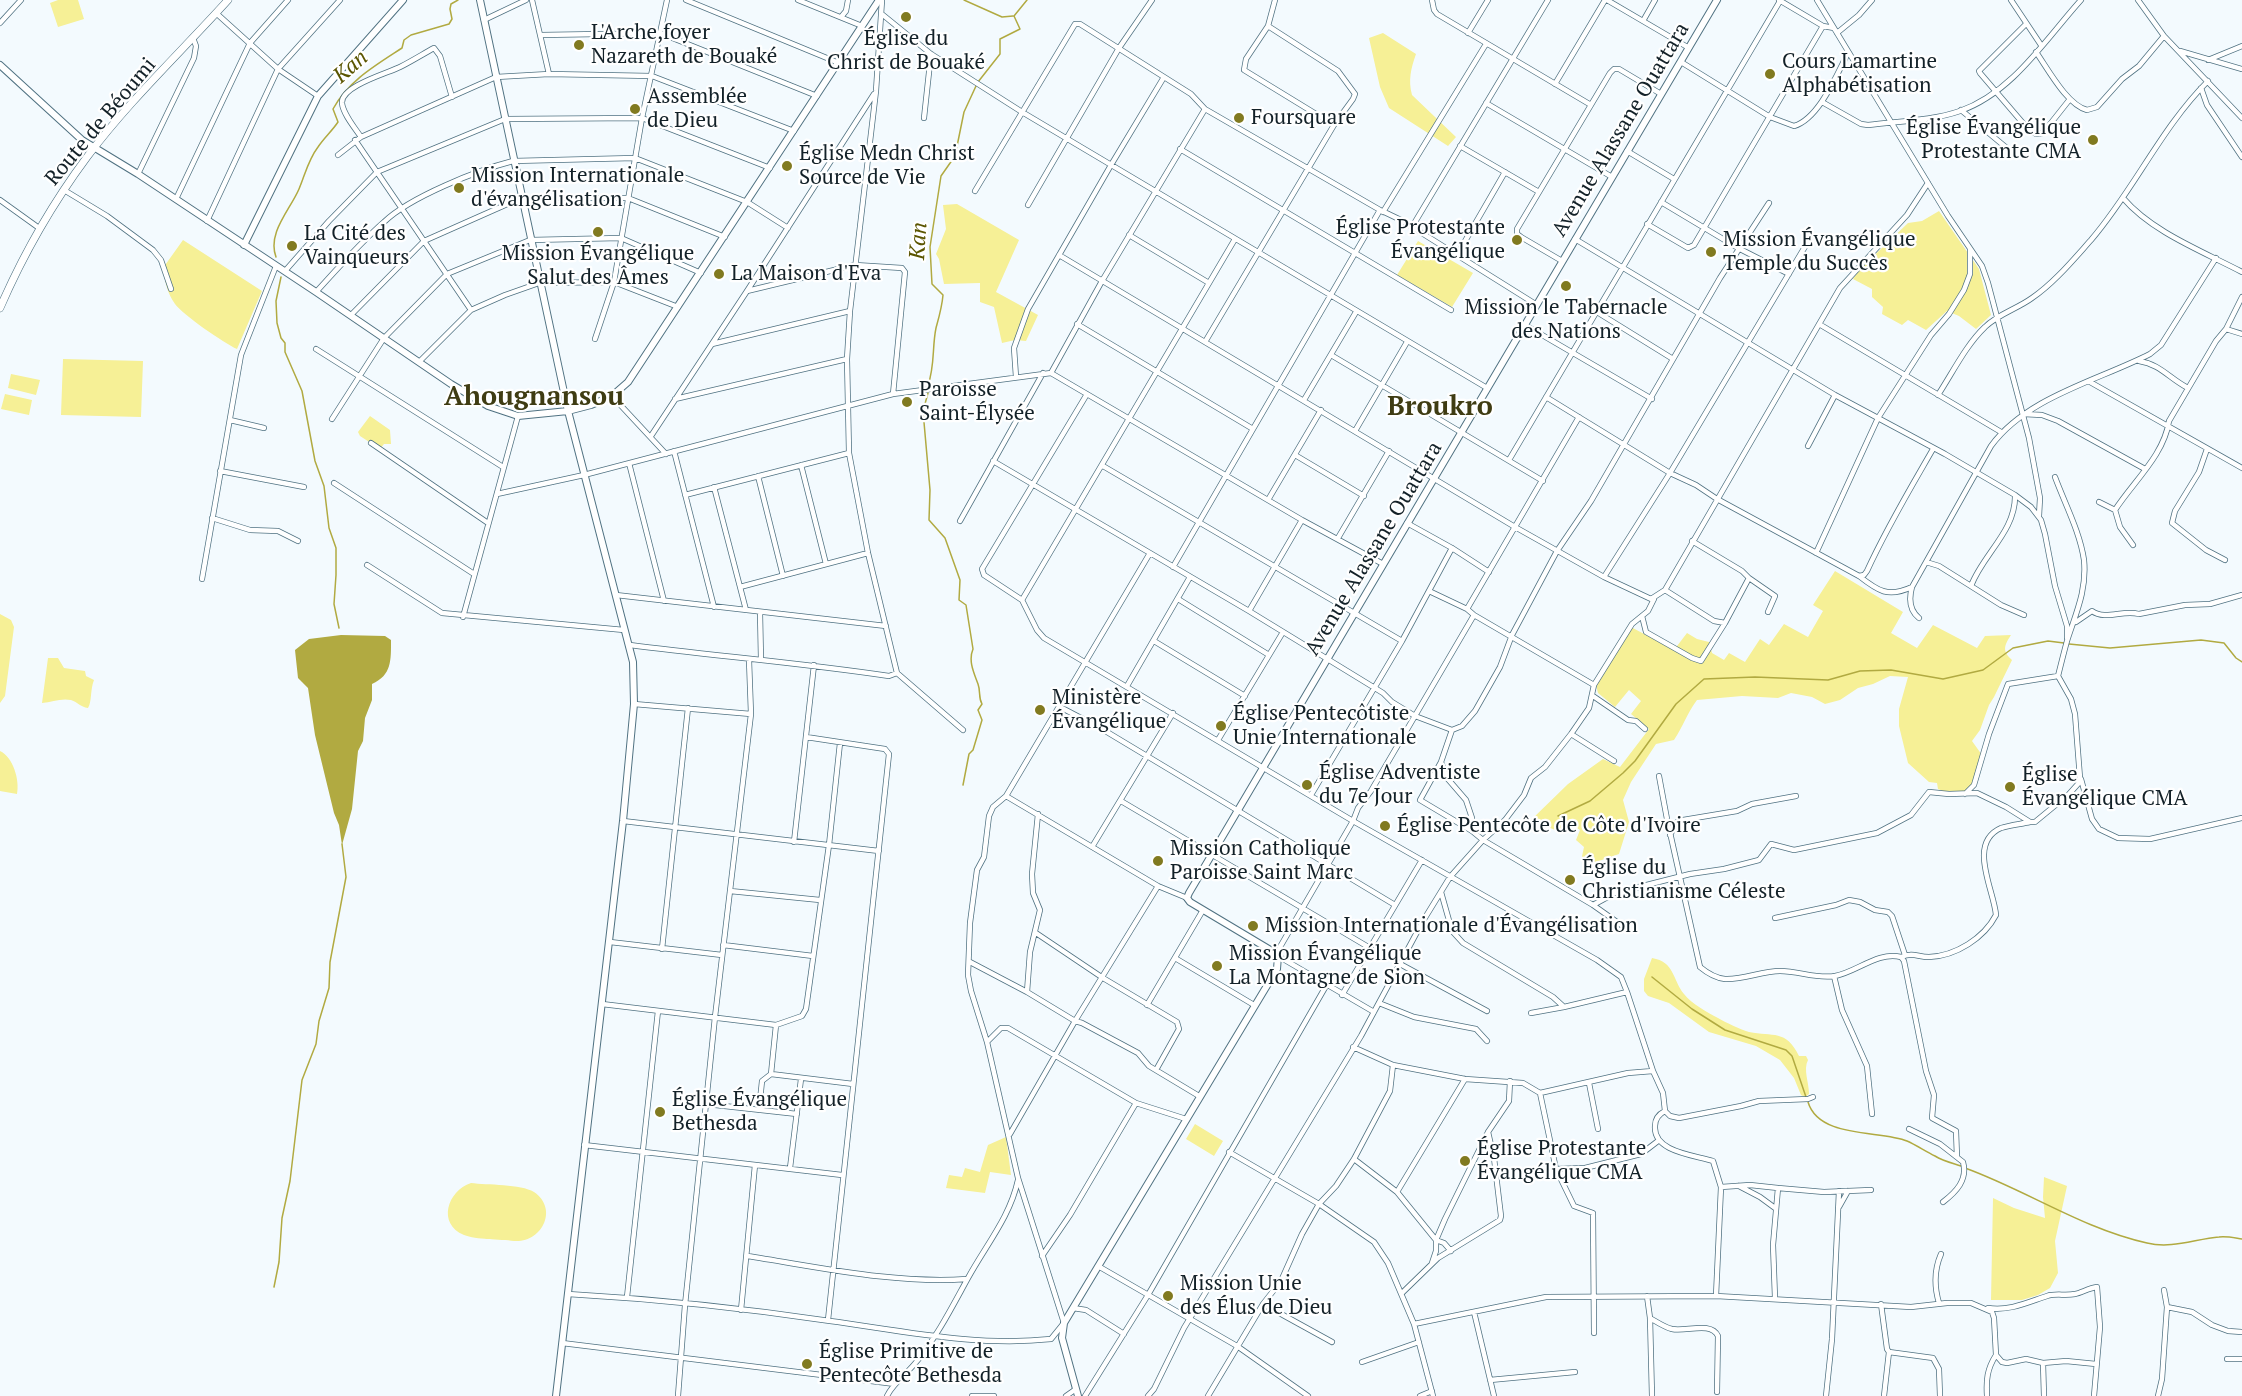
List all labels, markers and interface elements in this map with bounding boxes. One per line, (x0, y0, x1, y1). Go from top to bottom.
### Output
marker: Église du Christ de Bouaké (899, 10, 913, 24)
street label: Avenue Alassane Ouattara (1547, 18, 1695, 242)
place label: L'Arche,foyer Nazareth de Bouaké (591, 20, 777, 70)
place label: Église du Christ de Bouaké (827, 26, 985, 76)
marker: L'Arche,foyer Nazareth de Bouaké (572, 38, 586, 52)
water label: Kan (328, 45, 374, 89)
place label: Cours Lamartine Alphabétisation (1782, 49, 1937, 99)
street label: Route de Béoumi (40, 53, 162, 191)
marker: Cours Lamartine Alphabétisation (1763, 67, 1777, 81)
place label: Assemblée de Dieu (647, 84, 747, 134)
marker: Assemblée de Dieu (628, 102, 642, 116)
place label: Foursquare (1251, 105, 1356, 131)
marker: Foursquare (1232, 111, 1246, 125)
place label: Église Évangélique Protestante CMA (1906, 115, 2081, 165)
marker: Église Évangélique Protestante CMA (2086, 133, 2100, 147)
place label: Église Medn Christ Source de Vie (799, 141, 975, 191)
marker: Église Medn Christ Source de Vie (780, 159, 794, 173)
place label: Mission Internationale d'évangélisation (471, 163, 684, 213)
marker: Mission Internationale d'évangélisation (452, 181, 466, 195)
place label: Église Protestante Évangélique (1336, 215, 1505, 265)
place label: La Cité des Vainqueurs (304, 221, 409, 271)
water label: Kan (905, 221, 933, 261)
marker: Mission Évangélique Salut des Âmes (591, 225, 605, 239)
place label: Mission Évangélique Temple du Succès (1723, 227, 1916, 277)
marker: Église Protestante Évangélique (1510, 233, 1524, 247)
marker: La Cité des Vainqueurs (285, 239, 299, 253)
place label: Mission Évangélique Salut des Âmes (502, 241, 694, 291)
marker: Mission Évangélique Temple du Succès (1704, 245, 1718, 259)
place label: La Maison d'Eva (731, 261, 881, 287)
marker: La Maison d'Eva (712, 267, 726, 281)
marker: Mission le Tabernacle des Nations (1559, 279, 1573, 293)
place label: Mission le Tabernacle des Nations (1464, 295, 1668, 345)
place label: Paroisse Saint-Élysée (919, 377, 1035, 427)
district label: Ahougnansou (444, 381, 624, 413)
district label: Broukro (1387, 391, 1493, 423)
marker: Paroisse Saint-Élysée (900, 395, 914, 409)
street label: Avenue Alassane Ouattara (1300, 437, 1448, 661)
place label: Ministère Évangélique (1052, 685, 1166, 735)
place label: Église Pentecôtiste Unie Internationale (1233, 701, 1417, 751)
marker: Ministère Évangélique (1033, 703, 1047, 717)
marker: Église Pentecôtiste Unie Internationale (1214, 719, 1228, 733)
place label: Église Adventiste du 7e Jour (1319, 760, 1481, 810)
place label: Église Évangélique CMA (2022, 762, 2188, 812)
marker: Église Adventiste du 7e Jour (1300, 778, 1314, 792)
marker: Église Évangélique CMA (2003, 780, 2017, 794)
place label: Église Pentecôte de Côte d'Ivoire (1397, 813, 1701, 839)
marker: Église Pentecôte de Côte d'Ivoire (1378, 819, 1392, 833)
place label: Mission Catholique Paroisse Saint Marc (1170, 836, 1353, 886)
marker: Mission Catholique Paroisse Saint Marc (1151, 854, 1165, 868)
place label: Église du Christianisme Céleste (1582, 855, 1786, 905)
marker: Église du Christianisme Céleste (1563, 873, 1577, 887)
place label: Mission Internationale d'Évangélisation (1265, 913, 1638, 939)
marker: Mission Internationale d'Évangélisation (1246, 919, 1260, 933)
place label: Mission Évangélique La Montagne de Sion (1229, 941, 1425, 991)
marker: Mission Évangélique La Montagne de Sion (1210, 959, 1224, 973)
place label: Église Évangélique Bethesda (672, 1087, 847, 1137)
marker: Église Évangélique Bethesda (653, 1105, 667, 1119)
place label: Église Protestante Évangélique CMA (1477, 1136, 1646, 1186)
marker: Église Protestante Évangélique CMA (1458, 1154, 1472, 1168)
place label: Mission Unie des Élus de Dieu (1180, 1271, 1332, 1321)
marker: Mission Unie des Élus de Dieu (1161, 1289, 1175, 1303)
place label: Église Primitive de Pentecôte Bethesda (819, 1339, 1002, 1389)
marker: Église Primitive de Pentecôte Bethesda (800, 1357, 814, 1371)

